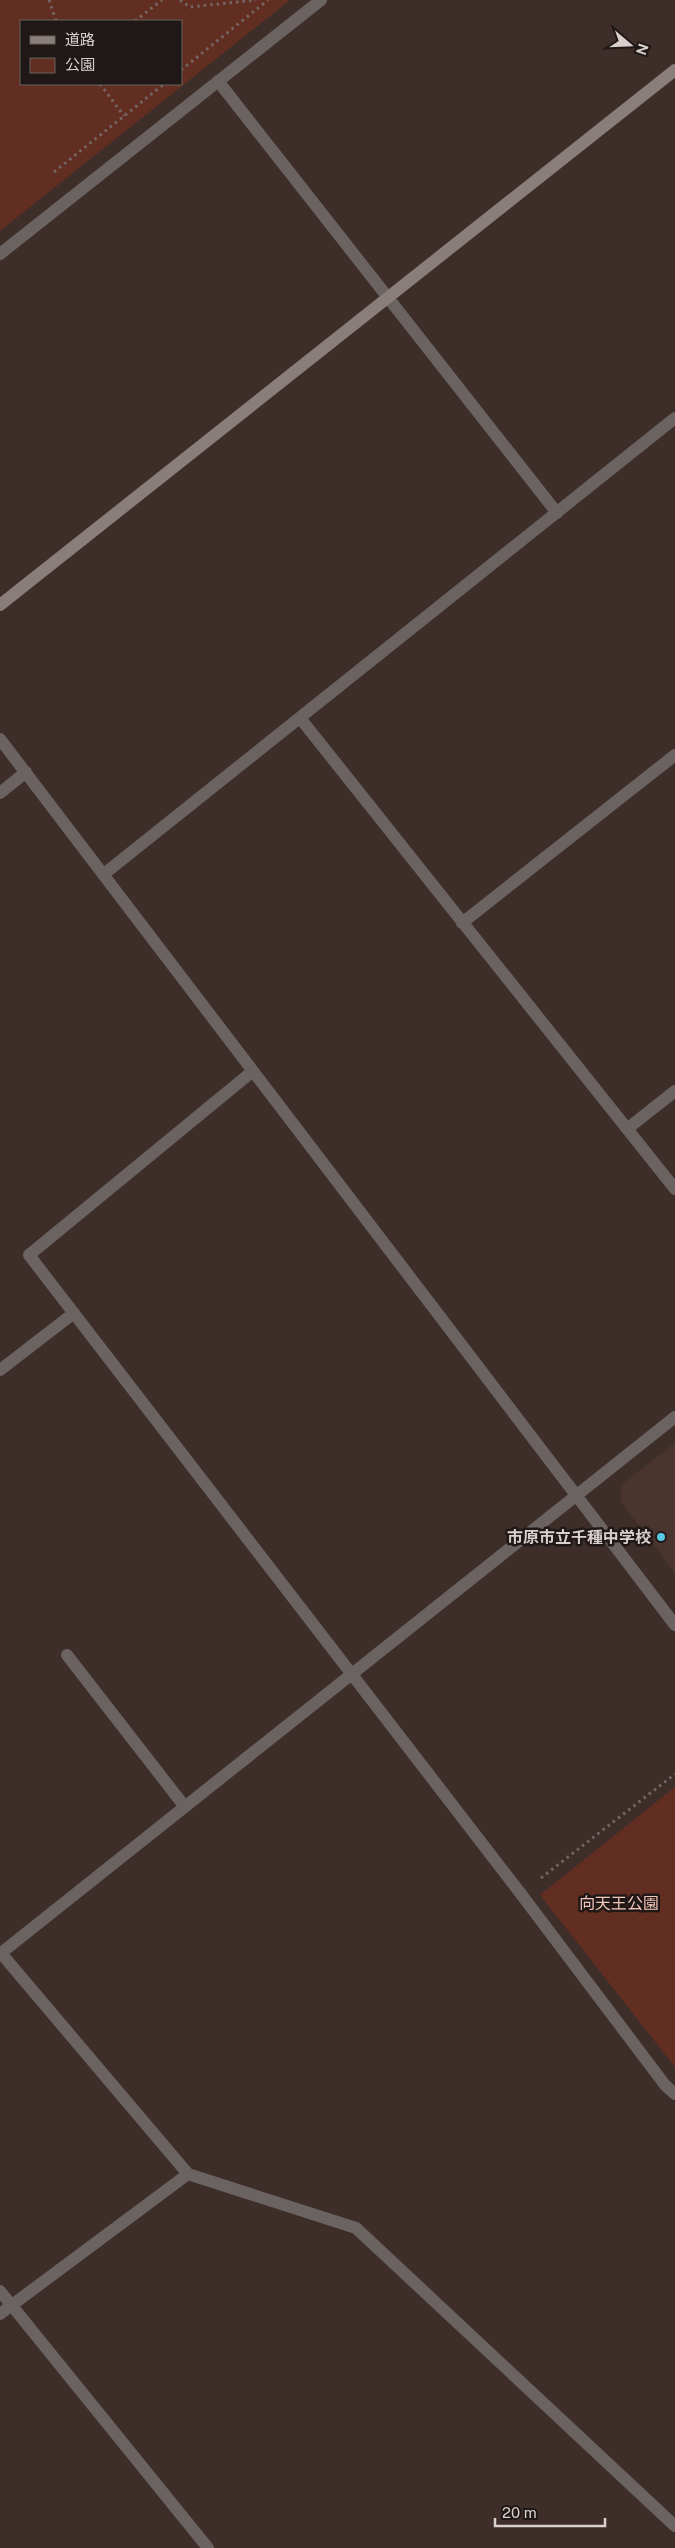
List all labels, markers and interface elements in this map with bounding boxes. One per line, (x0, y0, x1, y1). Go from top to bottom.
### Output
legend (20, 20, 182, 85)
north arrow (605, 20, 655, 70)
text: 道路 (65, 31, 95, 48)
text: N (633, 41, 652, 57)
text: 公園 (65, 56, 95, 73)
place label: 市原市立千種中学校 (507, 1528, 651, 1547)
marker: 市原市立千種中学校 (655, 1531, 667, 1543)
park label: 向天王公園 (579, 1894, 659, 1913)
scale bar (495, 2496, 605, 2528)
text: 20 m (502, 2504, 537, 2521)

